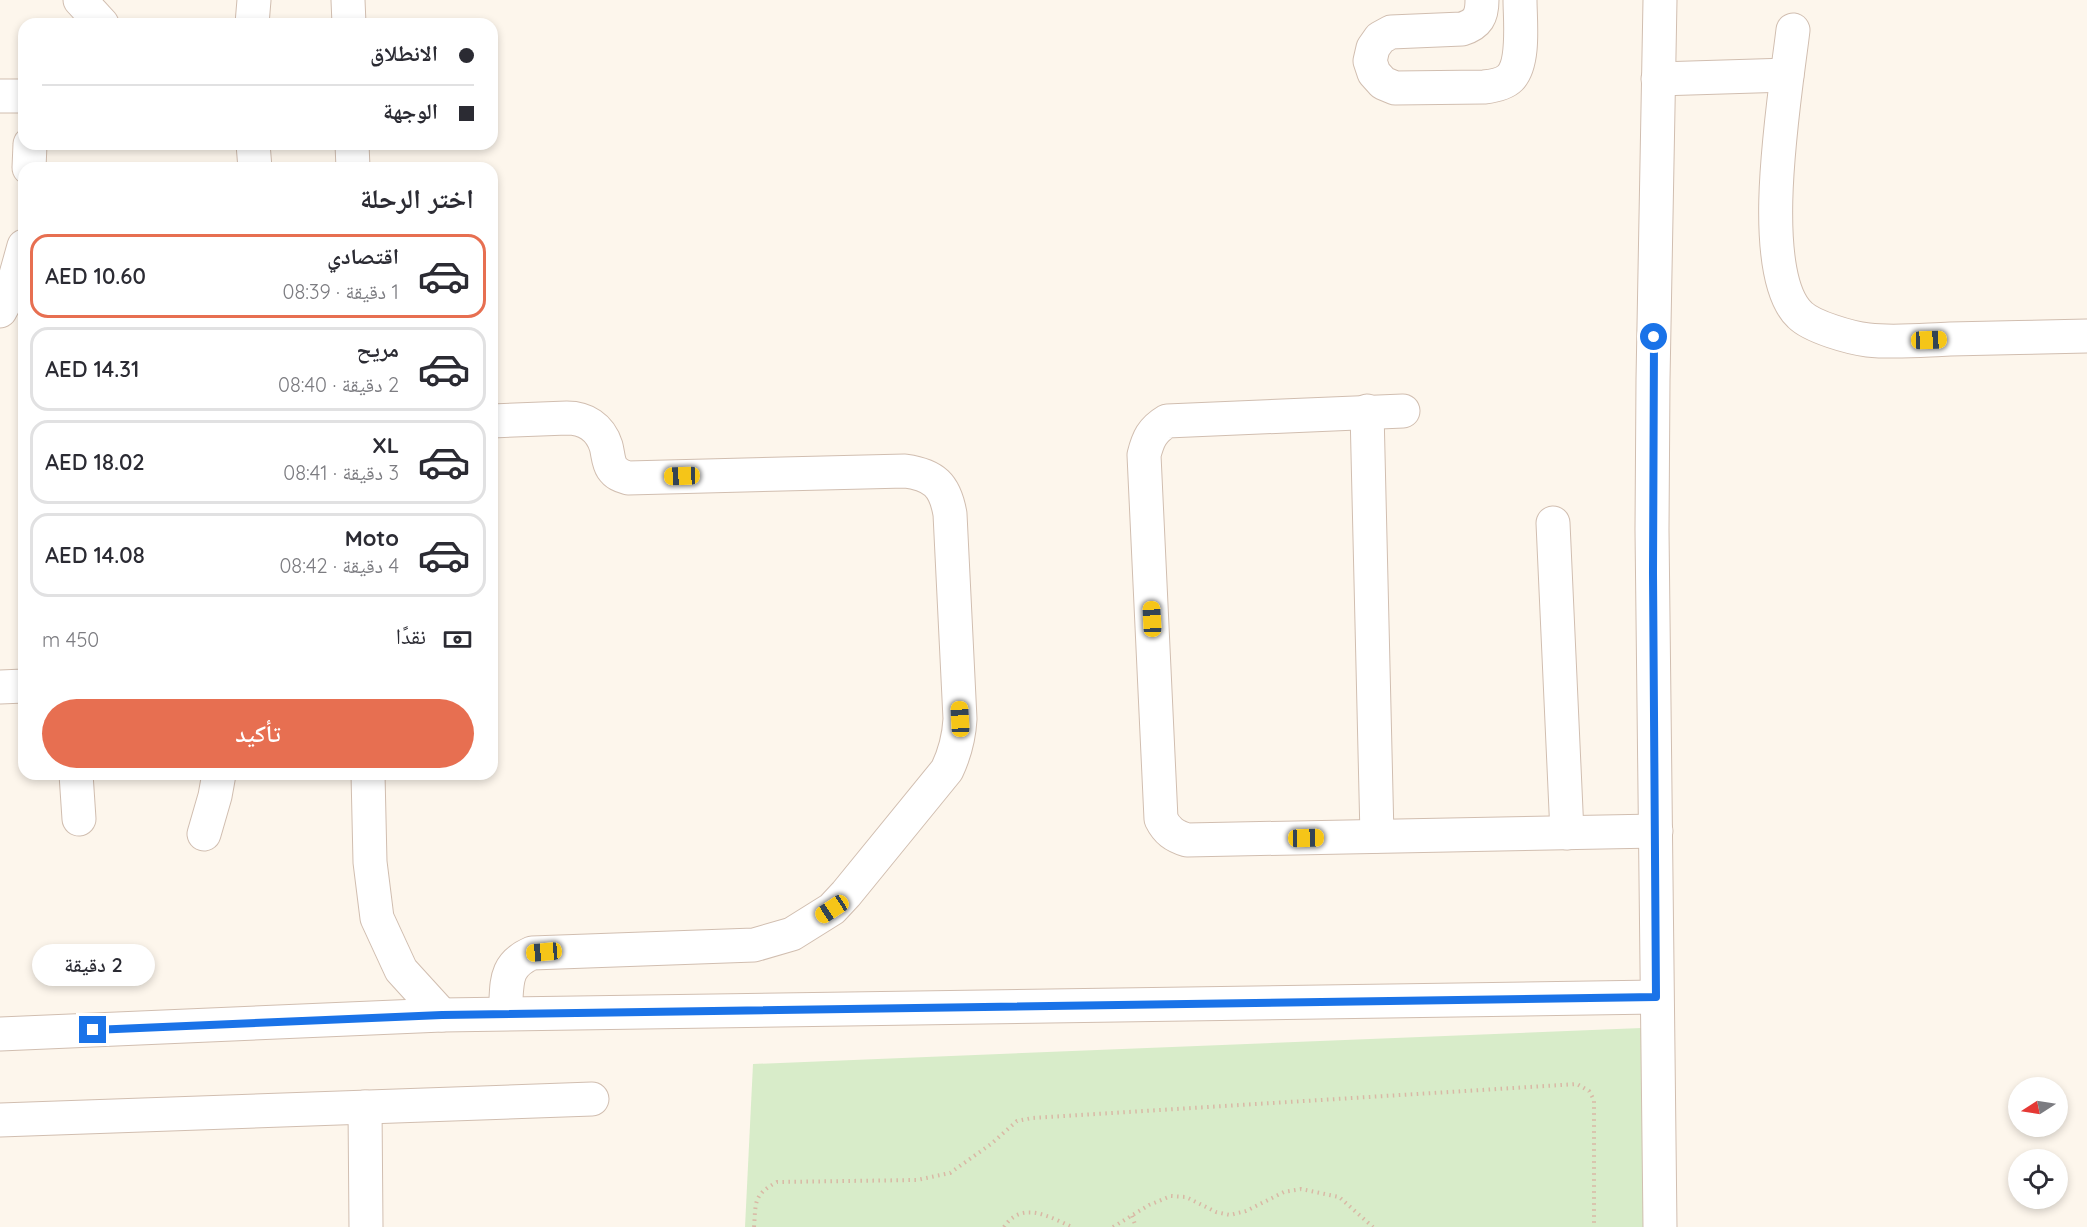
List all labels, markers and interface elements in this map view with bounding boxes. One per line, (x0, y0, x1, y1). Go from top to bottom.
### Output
text: الانطلاق (370, 39, 438, 67)
text: الوجهة (383, 97, 438, 125)
text: اختر الرحلة (360, 181, 474, 215)
text: اقتصادي (327, 242, 399, 270)
icon: car (417, 249, 471, 303)
text: AED 10.60 (45, 262, 146, 290)
text: 1 دقيقة · 08:39 (283, 279, 399, 304)
route start (1640, 323, 1667, 350)
car (1911, 330, 1947, 350)
text: مريح (356, 335, 399, 363)
icon: car (417, 342, 471, 396)
text: AED 14.31 (45, 355, 140, 383)
text: 2 دقيقة · 08:40 (278, 372, 399, 397)
text: XL (372, 431, 399, 459)
icon: car (417, 435, 471, 489)
text: AED 18.02 (45, 448, 145, 476)
text: 3 دقيقة · 08:41 (283, 460, 399, 485)
car (664, 466, 700, 486)
text: Moto (345, 524, 399, 552)
icon: car (417, 528, 471, 582)
text: AED 14.08 (45, 541, 145, 569)
text: 4 دقيقة · 08:42 (279, 553, 399, 578)
car (1142, 601, 1162, 637)
text: نقدًا (396, 622, 426, 650)
icon: cash (441, 623, 474, 656)
text: 450 m (42, 627, 99, 652)
button: تأكيد (42, 699, 474, 768)
car (950, 701, 970, 737)
car (1288, 829, 1324, 847)
car (812, 892, 852, 926)
car (525, 941, 563, 963)
callout: 2 دقيقة (32, 943, 154, 985)
text: 2 دقيقة (64, 952, 123, 977)
route end (79, 1016, 106, 1043)
north arrow (2008, 1077, 2068, 1137)
map controls (2008, 1077, 2068, 1209)
button: locate (2008, 1149, 2068, 1209)

